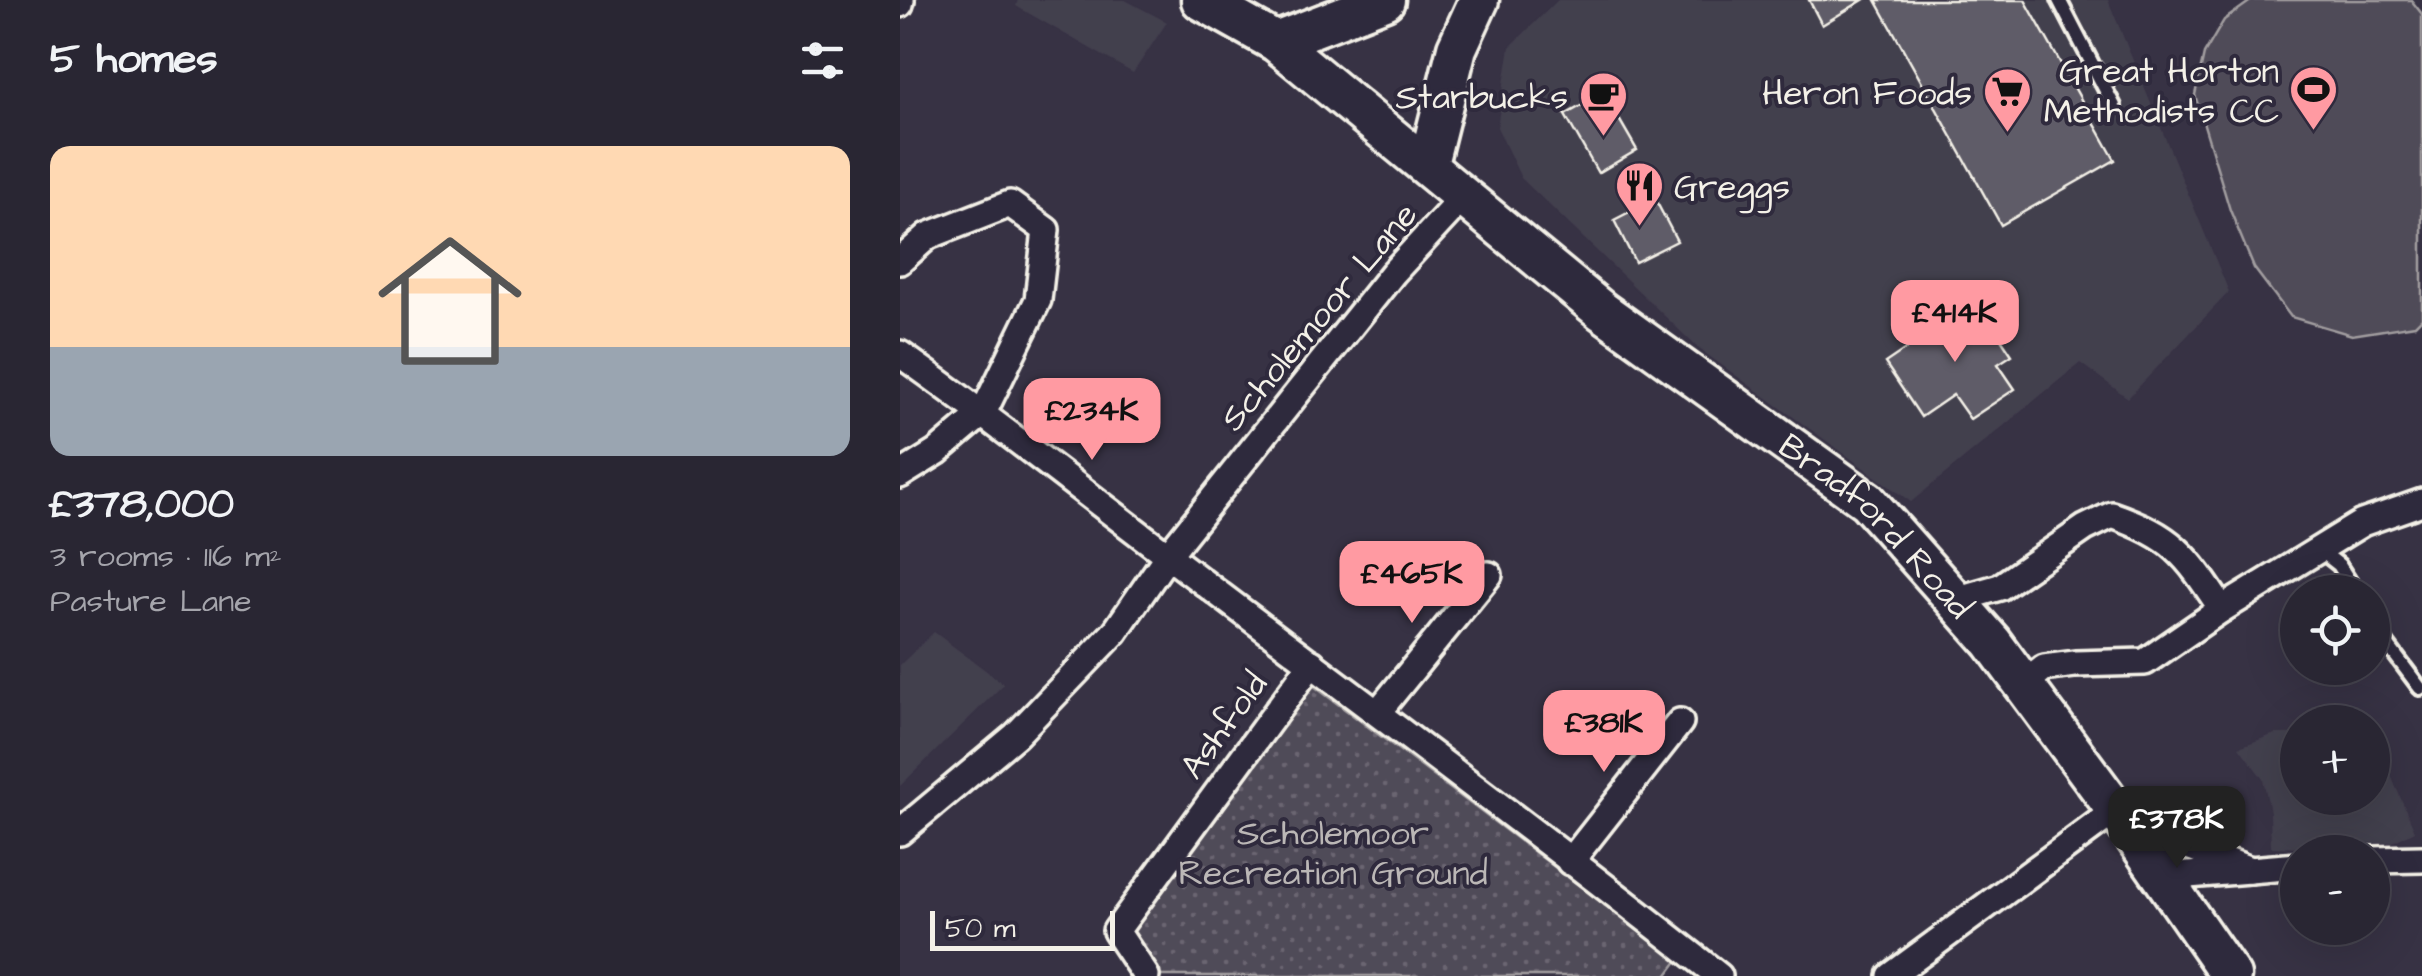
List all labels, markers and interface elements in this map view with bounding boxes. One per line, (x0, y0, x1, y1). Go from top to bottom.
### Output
text: 5 homes (50, 31, 217, 89)
icon: filters (795, 33, 850, 88)
place label: Great Horton Methodists CC (2044, 47, 2279, 136)
sports icon: Great Horton Methodists CC (2288, 64, 2340, 132)
supermarket icon: Heron Foods (1981, 66, 2033, 134)
place label: Heron Foods (1762, 69, 1972, 118)
cafe icon: Starbucks (1577, 70, 1629, 138)
place label: Starbucks (1396, 73, 1568, 122)
restaurant icon: Greggs (1613, 160, 1665, 228)
place label: Greggs (1674, 163, 1790, 214)
street label: Scholemoor Lane (1209, 192, 1429, 442)
icon: home (360, 211, 540, 391)
pin: £414K (1885, 280, 2025, 365)
text: £414K (1913, 290, 1997, 335)
pin: £234K (1022, 378, 1162, 463)
text: £234K (1046, 388, 1139, 433)
street label: Bradford Road (1768, 422, 1983, 630)
text: £378,000 (50, 476, 234, 534)
text: 3 rooms · 116 m² (50, 534, 282, 579)
pin: £465K (1342, 541, 1482, 626)
text: £465K (1361, 551, 1463, 596)
map controls (2280, 575, 2390, 945)
button: locate (2280, 575, 2390, 685)
text: Pasture Lane (50, 579, 251, 624)
street label: Ashfold (1169, 662, 1280, 789)
pin: £381K (1534, 690, 1674, 775)
text: £381K (1565, 700, 1643, 745)
button: + (2280, 705, 2390, 815)
pin: £378K (2107, 786, 2247, 871)
text: £378K (2130, 796, 2224, 841)
park label: Scholemoor Recreation Ground (1178, 809, 1488, 898)
button: − (2280, 835, 2390, 945)
scale bar (930, 906, 1115, 950)
text: 50 m (945, 909, 1016, 948)

